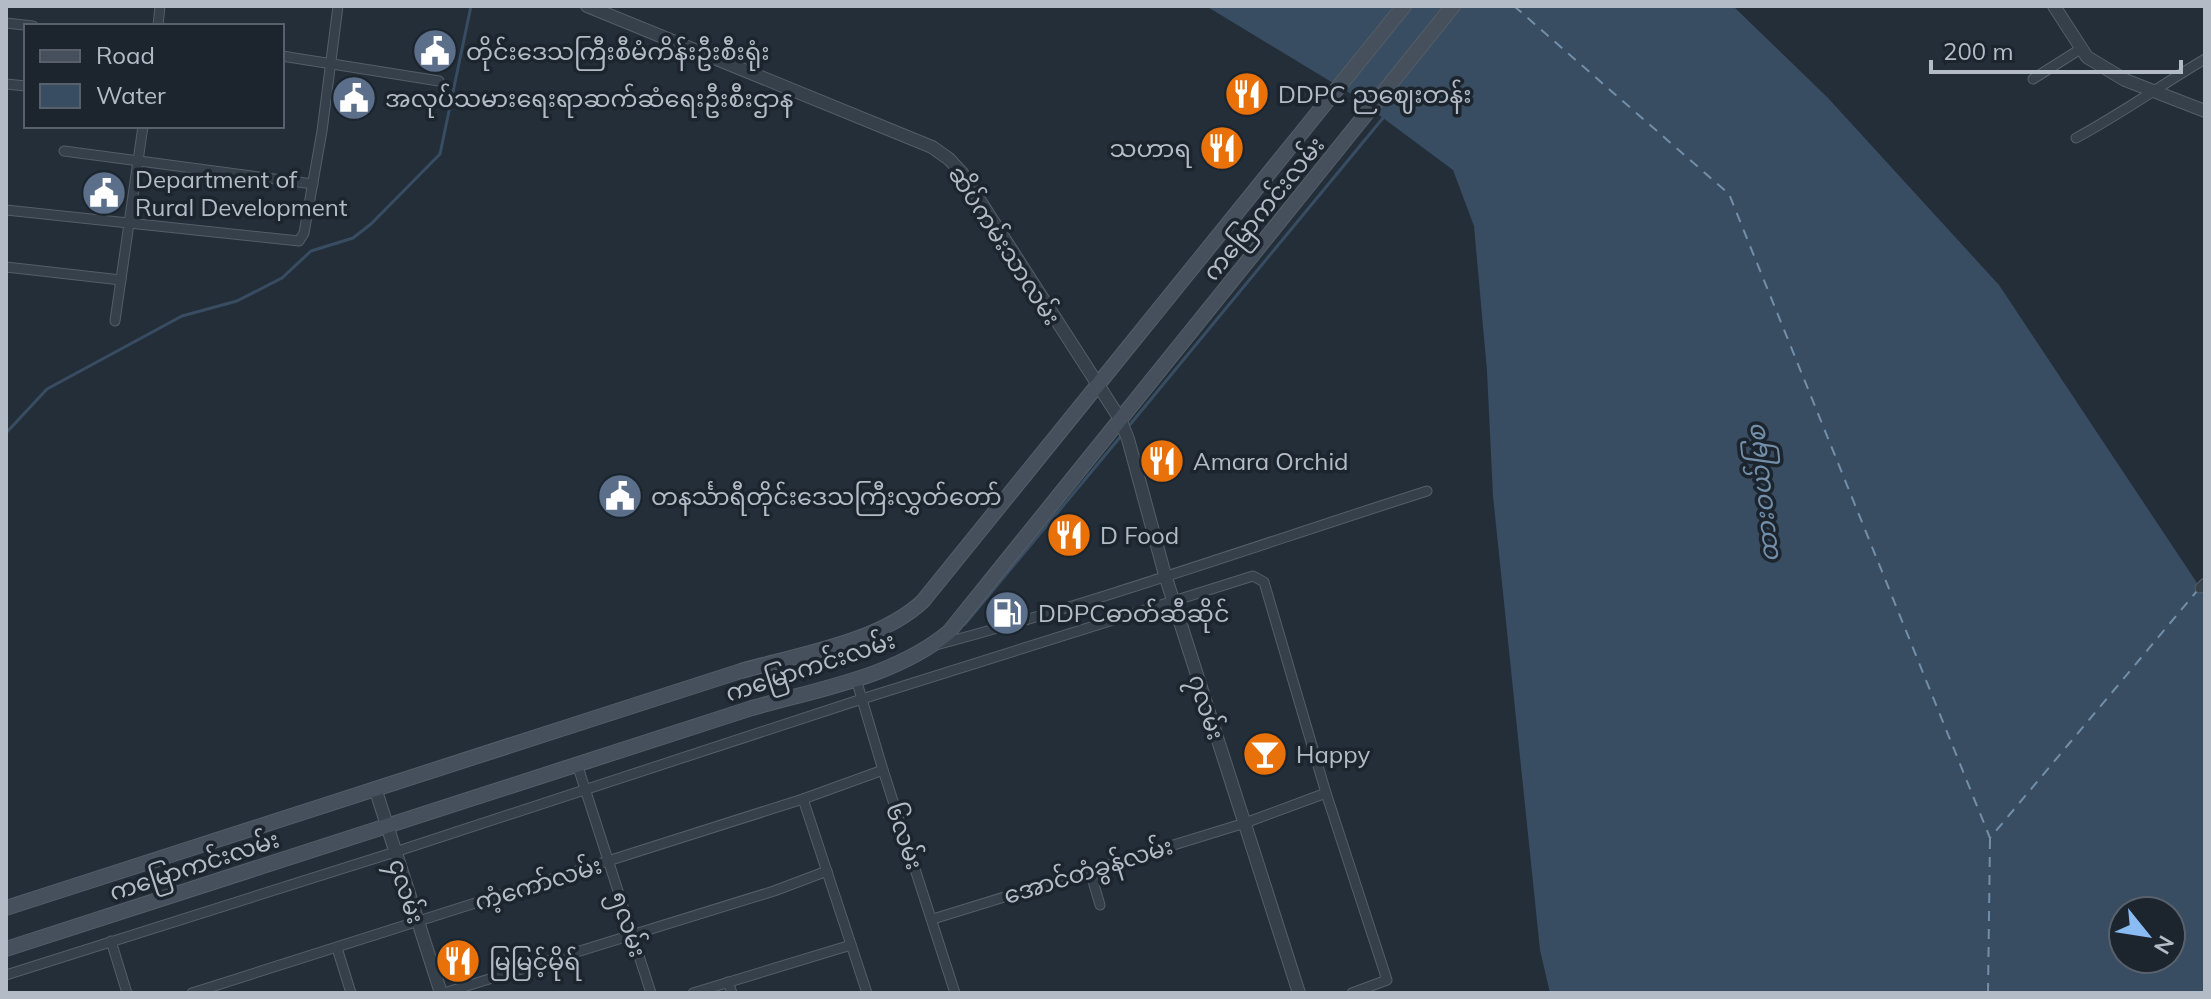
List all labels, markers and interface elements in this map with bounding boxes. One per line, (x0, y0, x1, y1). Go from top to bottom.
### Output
legend (24, 24, 284, 128)
scale bar (1931, 24, 2181, 74)
public building icon: တိုင်းဒေသကြီးစီမံကိန်းဦးစီးရုံး (411, 27, 459, 75)
place label: တိုင်းဒေသကြီးစီမံကိန်းဦးစီးရုံး (466, 36, 770, 71)
text: 200 m (1943, 36, 2014, 66)
text: Road (96, 40, 155, 70)
restaurant icon: DDPC ညဈေးတန်း (1223, 70, 1271, 118)
public building icon: အလုပ်သမားရေးရာဆက်ဆံရေးဦးစီးဌာန (330, 74, 378, 122)
place label: DDPC ညဈေးတန်း (1278, 79, 1472, 114)
text: Water (96, 80, 166, 110)
place label: အလုပ်သမားရေးရာဆက်ဆံရေးဦးစီးဌာန (385, 83, 793, 118)
restaurant icon: သဟာရ (1198, 124, 1246, 172)
street label: ကမြောကင်းလမ်း (1196, 130, 1334, 289)
place label: သဟာရ (1110, 133, 1192, 168)
street label: ဆိပ်ကမ်းသာလမ်း (942, 160, 1068, 330)
place label: Department of Rural Development (135, 164, 347, 222)
public building icon: Department of Rural Development (80, 169, 128, 217)
water label: ထားဝယ်မြစ (1737, 422, 1792, 564)
restaurant icon: Amara Orchid (1138, 437, 1186, 485)
place label: Amara Orchid (1193, 446, 1349, 476)
public building icon: တနင်္သာရီတိုင်းဒေသကြီးလွှတ်တော် (596, 472, 644, 520)
place label: တနင်္သာရီတိုင်းဒေသကြီးလွှတ်တော် (651, 481, 1002, 516)
restaurant icon: D Food (1045, 511, 1093, 559)
place label: D Food (1100, 520, 1179, 550)
fuel station icon: DDPCဓာတ်ဆီဆိုင် (983, 589, 1031, 637)
place label: DDPCဓာတ်ဆီဆိုင် (1038, 598, 1229, 633)
street label: ကမြောကင်းလမ်း (721, 624, 900, 712)
street label: ၇လမ်း (1178, 670, 1232, 745)
bar icon: Happy (1241, 730, 1289, 778)
place label: Happy (1296, 739, 1370, 769)
street label: ၆လမ်း (880, 799, 930, 873)
street label: ကမြောကင်းလမ်း (105, 823, 284, 911)
street label: အောင်တံခွန်လမ်း (1000, 830, 1178, 915)
street label: ကံ့ကော်လမ်း (471, 849, 606, 918)
street label: ၄လမ်း (378, 855, 432, 929)
street label: ၅လမ်း (600, 887, 654, 962)
north arrow (2107, 895, 2187, 975)
text: N (2148, 931, 2181, 959)
restaurant icon: မြမြင့်မိုရ် (434, 937, 482, 985)
place label: မြမြင့်မိုရ် (489, 946, 582, 981)

